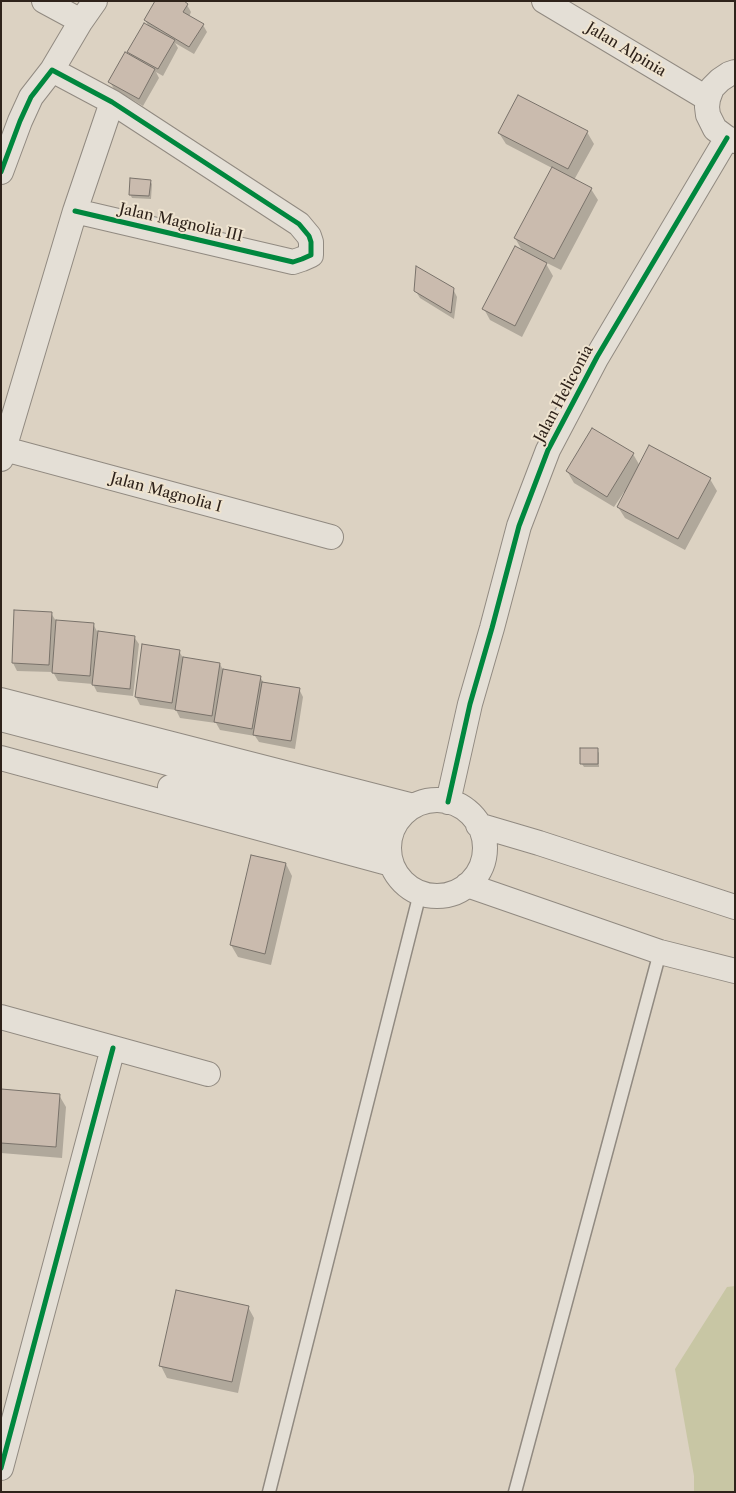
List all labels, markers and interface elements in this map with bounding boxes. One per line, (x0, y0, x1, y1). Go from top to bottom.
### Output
street label: Jalan Alpinia (583, 19, 669, 81)
street label: Jalan Magnolia III (118, 200, 244, 246)
street label: Jalan Heliconia (531, 342, 597, 446)
street label: Jalan Magnolia I (108, 469, 224, 517)

